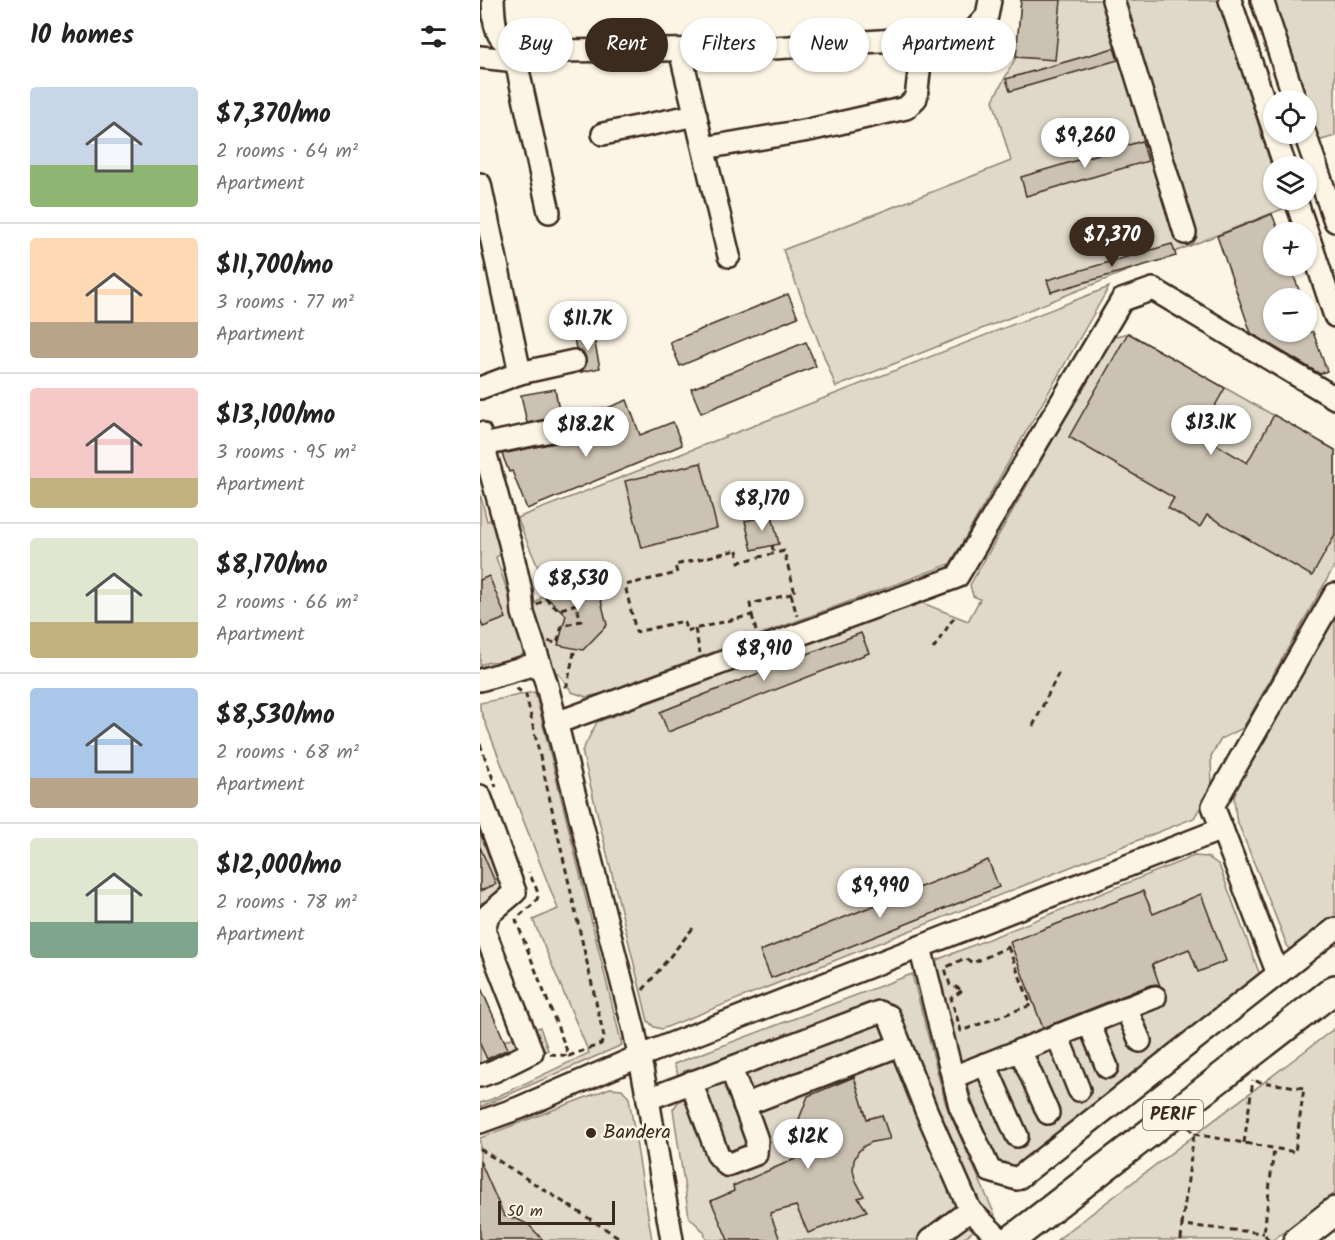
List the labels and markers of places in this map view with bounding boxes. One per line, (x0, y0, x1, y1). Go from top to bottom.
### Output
pin: $9,260 (1036, 118, 1134, 169)
pin: $7,370 (1063, 217, 1161, 268)
pin: $11.7K (539, 301, 637, 352)
pin: $13.1K (1162, 405, 1260, 456)
pin: $18.2K (537, 407, 635, 458)
pin: $8,170 (713, 481, 811, 532)
pin: $8,530 (529, 561, 627, 612)
pin: $8,910 (715, 631, 813, 682)
pin: $9,990 (831, 868, 929, 919)
place label: Bandera (603, 1117, 671, 1149)
pin: $12K (772, 1119, 844, 1170)
marker: Bandera (584, 1126, 598, 1140)

